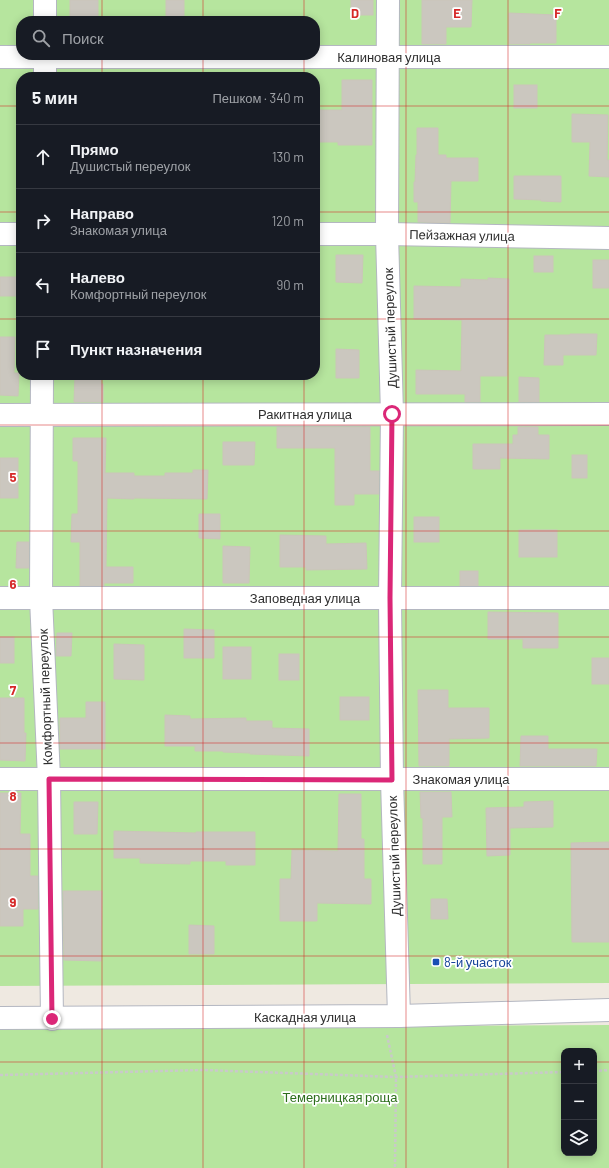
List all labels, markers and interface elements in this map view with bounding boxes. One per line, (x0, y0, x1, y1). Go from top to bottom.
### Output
text: D (351, 5, 359, 21)
text: E (453, 5, 461, 21)
text: F (554, 5, 562, 21)
search box (16, 16, 320, 60)
icon: search (30, 27, 52, 49)
text: Поиск (62, 29, 104, 47)
street label: Калиновая улица (337, 49, 441, 65)
text: 5 мин (32, 87, 78, 107)
text: Пешком · 340 m (213, 90, 304, 106)
text: Прямо (70, 140, 119, 158)
icon: ahead (32, 146, 54, 168)
text: 130 m (272, 149, 304, 165)
text: Душистый переулок (70, 158, 190, 174)
text: Направо (70, 204, 134, 222)
icon: right (32, 210, 54, 232)
text: 120 m (272, 213, 304, 229)
text: Знакомая улица (70, 222, 167, 238)
street label: Пейзажная улица (409, 226, 516, 244)
street label: Душистый переулок (380, 267, 400, 388)
text: Налево (70, 268, 125, 286)
icon: left (32, 274, 54, 296)
text: 90 m (277, 277, 304, 293)
text: Комфортный переулок (70, 286, 206, 302)
icon: arrive (32, 338, 54, 360)
text: Пункт назначения (70, 340, 202, 358)
route start (383, 405, 401, 423)
street label: Ракитная улица (258, 406, 353, 422)
text: 5 (9, 469, 17, 485)
text: 6 (10, 576, 17, 592)
street label: Заповедная улица (250, 590, 361, 606)
street label: Комфортный переулок (35, 628, 55, 765)
text: 7 (10, 682, 17, 698)
street label: Знакомая улица (413, 771, 510, 787)
text: 8 (9, 788, 17, 804)
street label: Душистый переулок (384, 795, 404, 916)
text: 9 (10, 894, 17, 910)
place label: 8-й участок (444, 954, 512, 970)
marker: 8-й участок (431, 957, 441, 967)
street label: Каскадная улица (254, 1009, 357, 1025)
route end (43, 1010, 61, 1028)
map controls (561, 1048, 597, 1156)
button: + (561, 1048, 597, 1084)
button: − (561, 1084, 597, 1120)
park label: Темерницкая роща (283, 1089, 398, 1105)
button: layers (561, 1120, 597, 1156)

